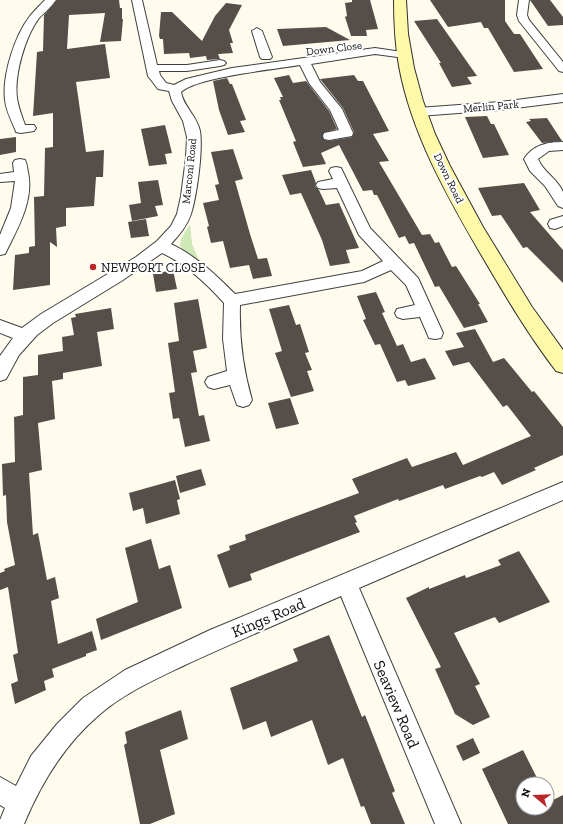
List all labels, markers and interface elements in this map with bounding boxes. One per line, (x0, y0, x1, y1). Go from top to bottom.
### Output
street label: Down Close (305, 39, 363, 58)
street label: Merlin Park (463, 98, 520, 115)
street label: Marconi Road (180, 138, 199, 204)
street label: Down Road (431, 151, 466, 205)
place label: NEWPORT CLOSE (101, 260, 206, 275)
marker: NEWPORT CLOSE (88, 262, 98, 272)
street label: Kings Road (229, 593, 308, 641)
street label: Seaview Road (370, 658, 424, 751)
north arrow (515, 776, 555, 816)
text: N (519, 786, 534, 799)

